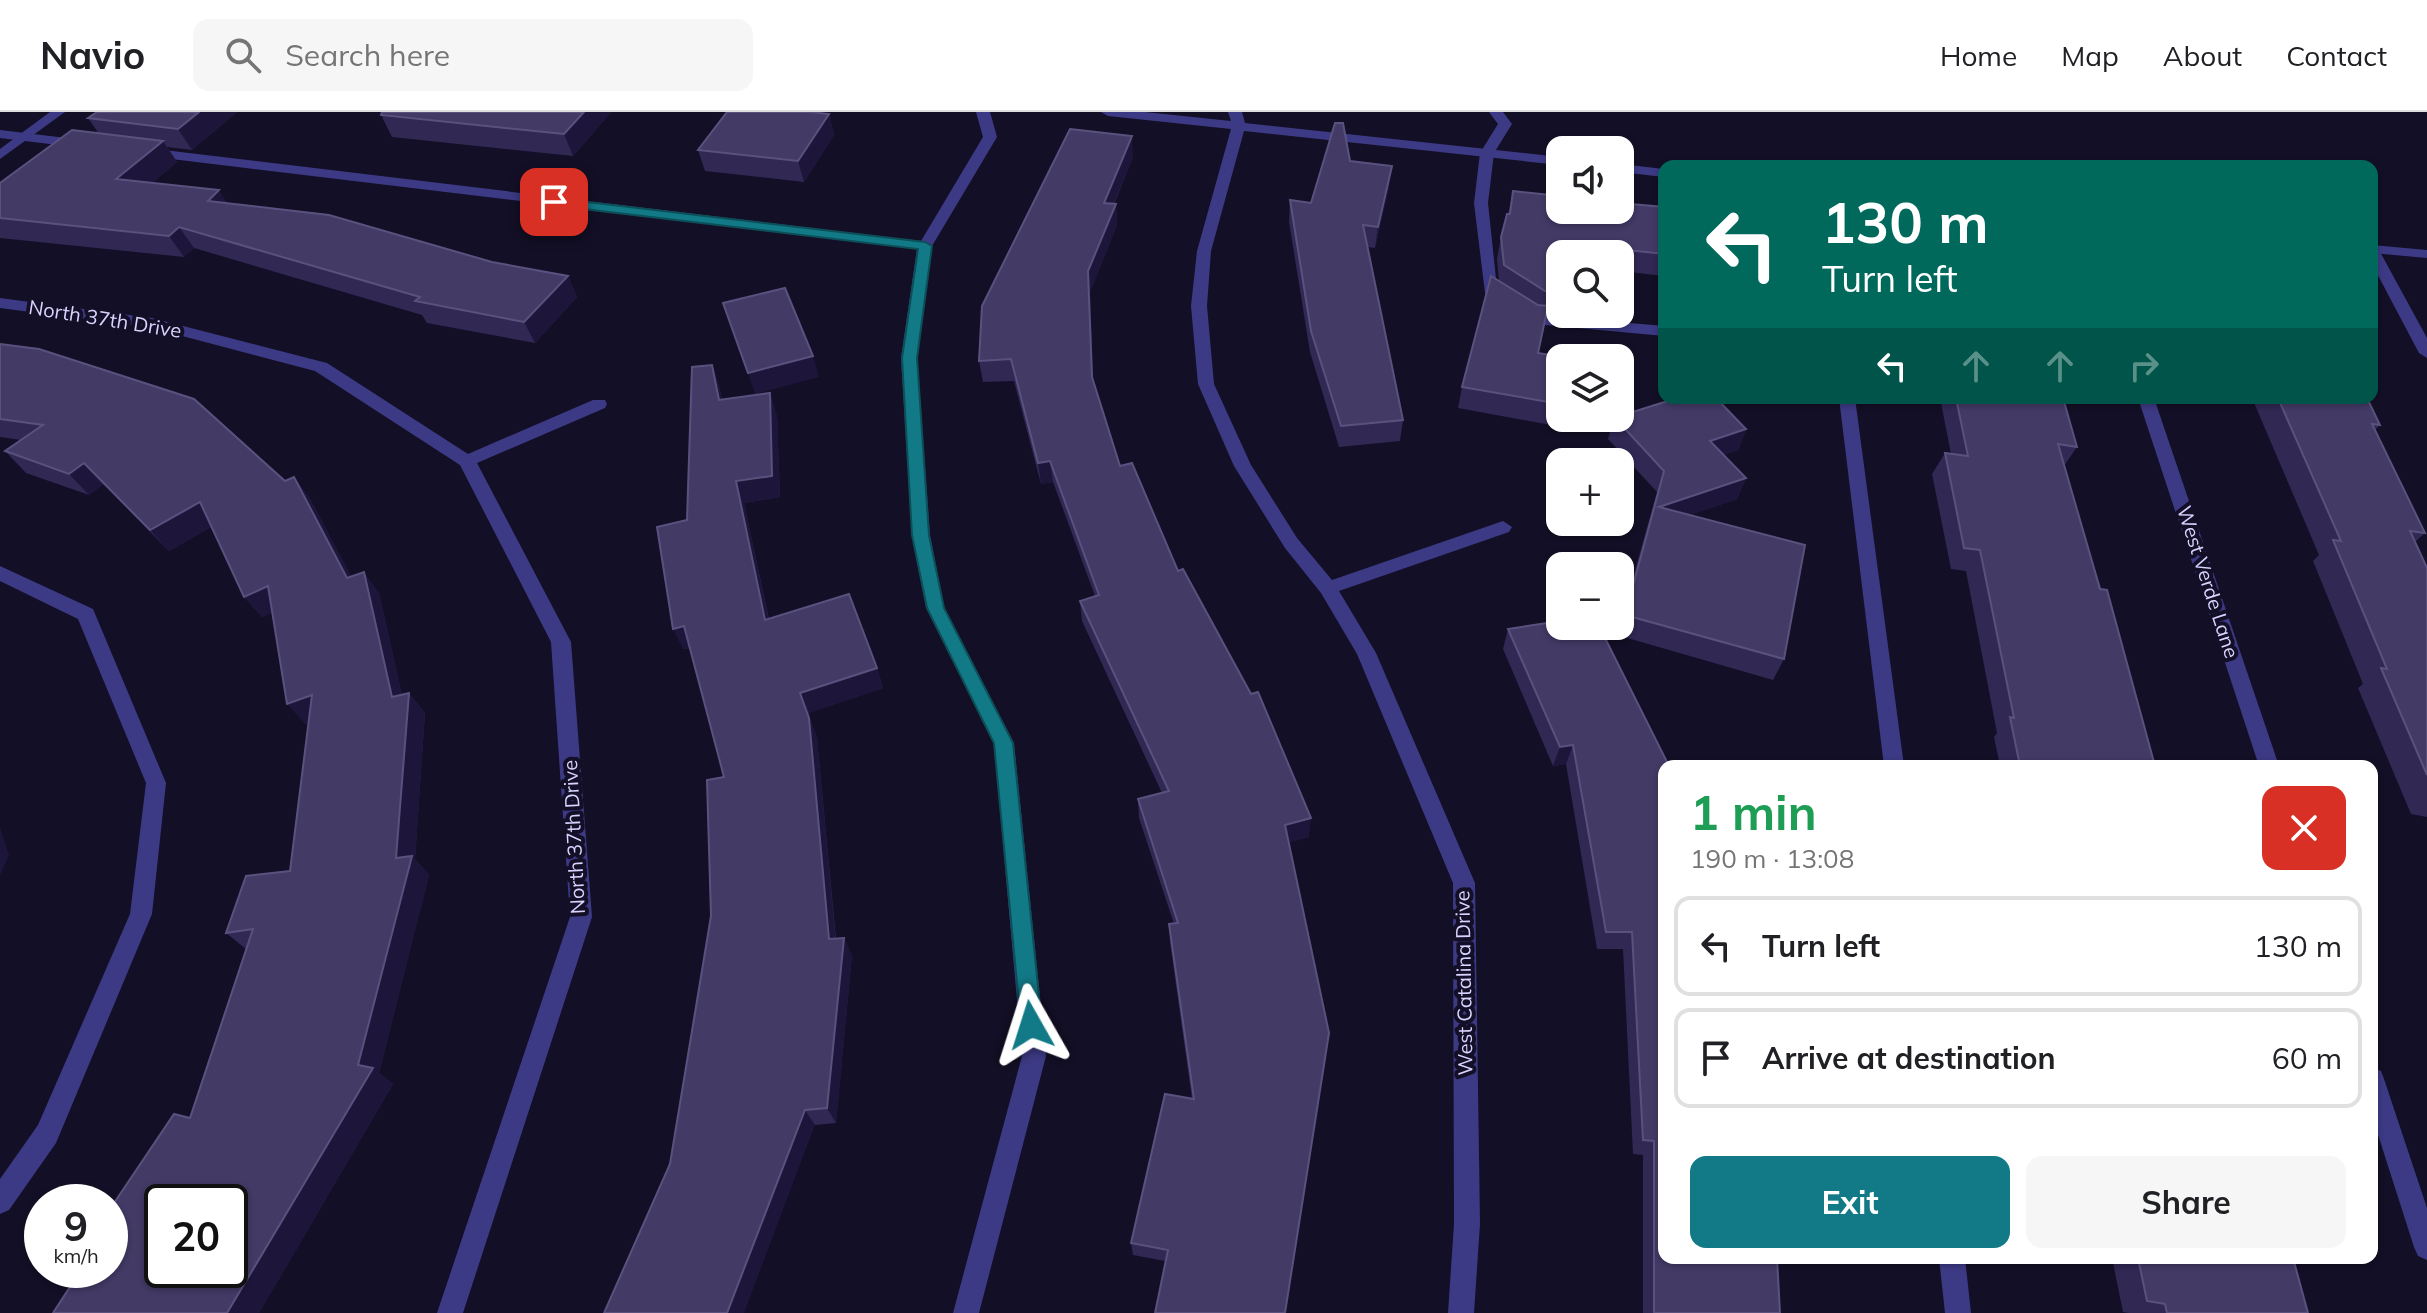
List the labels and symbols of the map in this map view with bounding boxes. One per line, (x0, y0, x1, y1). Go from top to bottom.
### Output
pin (520, 168, 588, 236)
street label: North 37th Drive (27, 294, 183, 343)
street label: West Verde Lane (2172, 503, 2245, 661)
street label: North 37th Drive (557, 759, 590, 915)
street label: West Catalina Drive (1449, 890, 1478, 1076)
position arrow (989, 983, 1073, 1067)
speed limit sign: 20 (144, 1184, 248, 1288)

